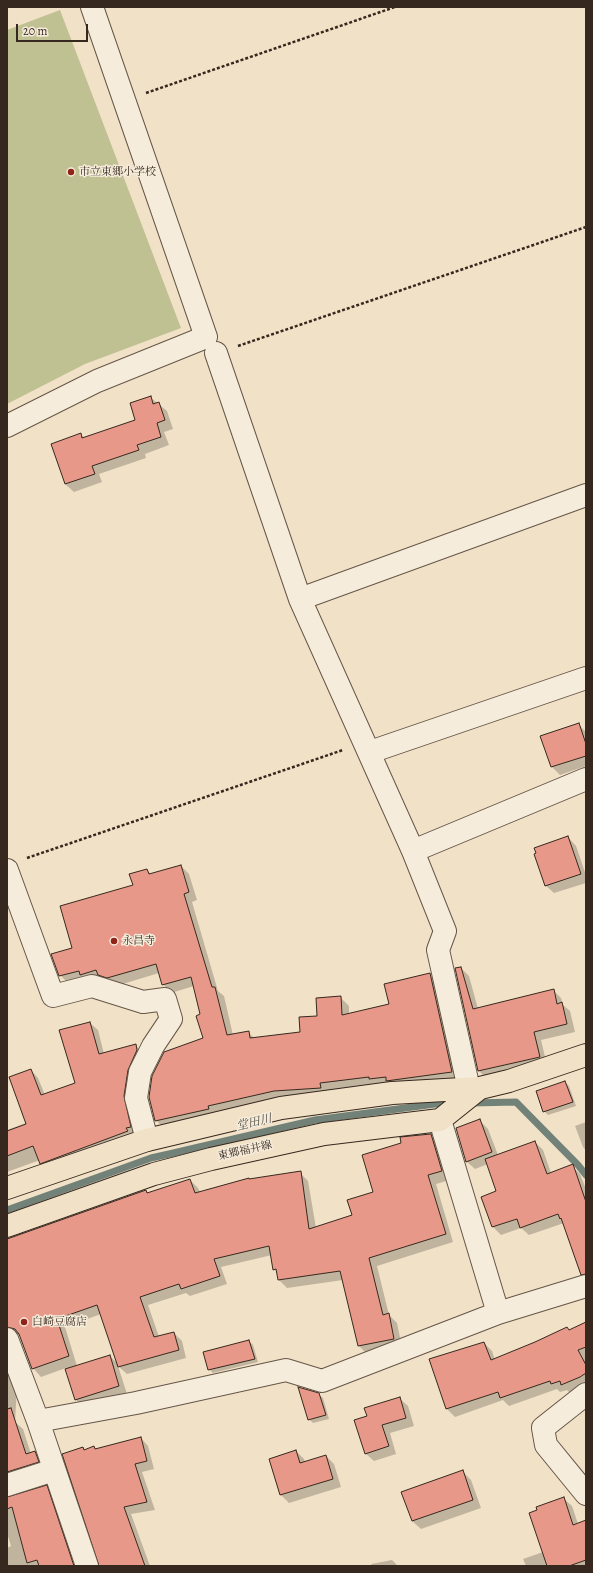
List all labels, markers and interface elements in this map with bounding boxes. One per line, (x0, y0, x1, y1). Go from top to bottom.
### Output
scale bar (18, 16, 90, 42)
text: 20 m (23, 23, 47, 39)
place label: 市立東郷小学校 (79, 165, 156, 179)
marker: 市立東郷小学校 (66, 167, 76, 177)
place label: 永昌寺 (122, 934, 155, 948)
marker: 永昌寺 (109, 936, 119, 946)
water label: 堂田川 (235, 1112, 273, 1134)
street label: 東郷福井線 (217, 1138, 273, 1164)
place label: 白崎豆腐店 (32, 1315, 87, 1329)
marker: 白崎豆腐店 (19, 1317, 29, 1327)

